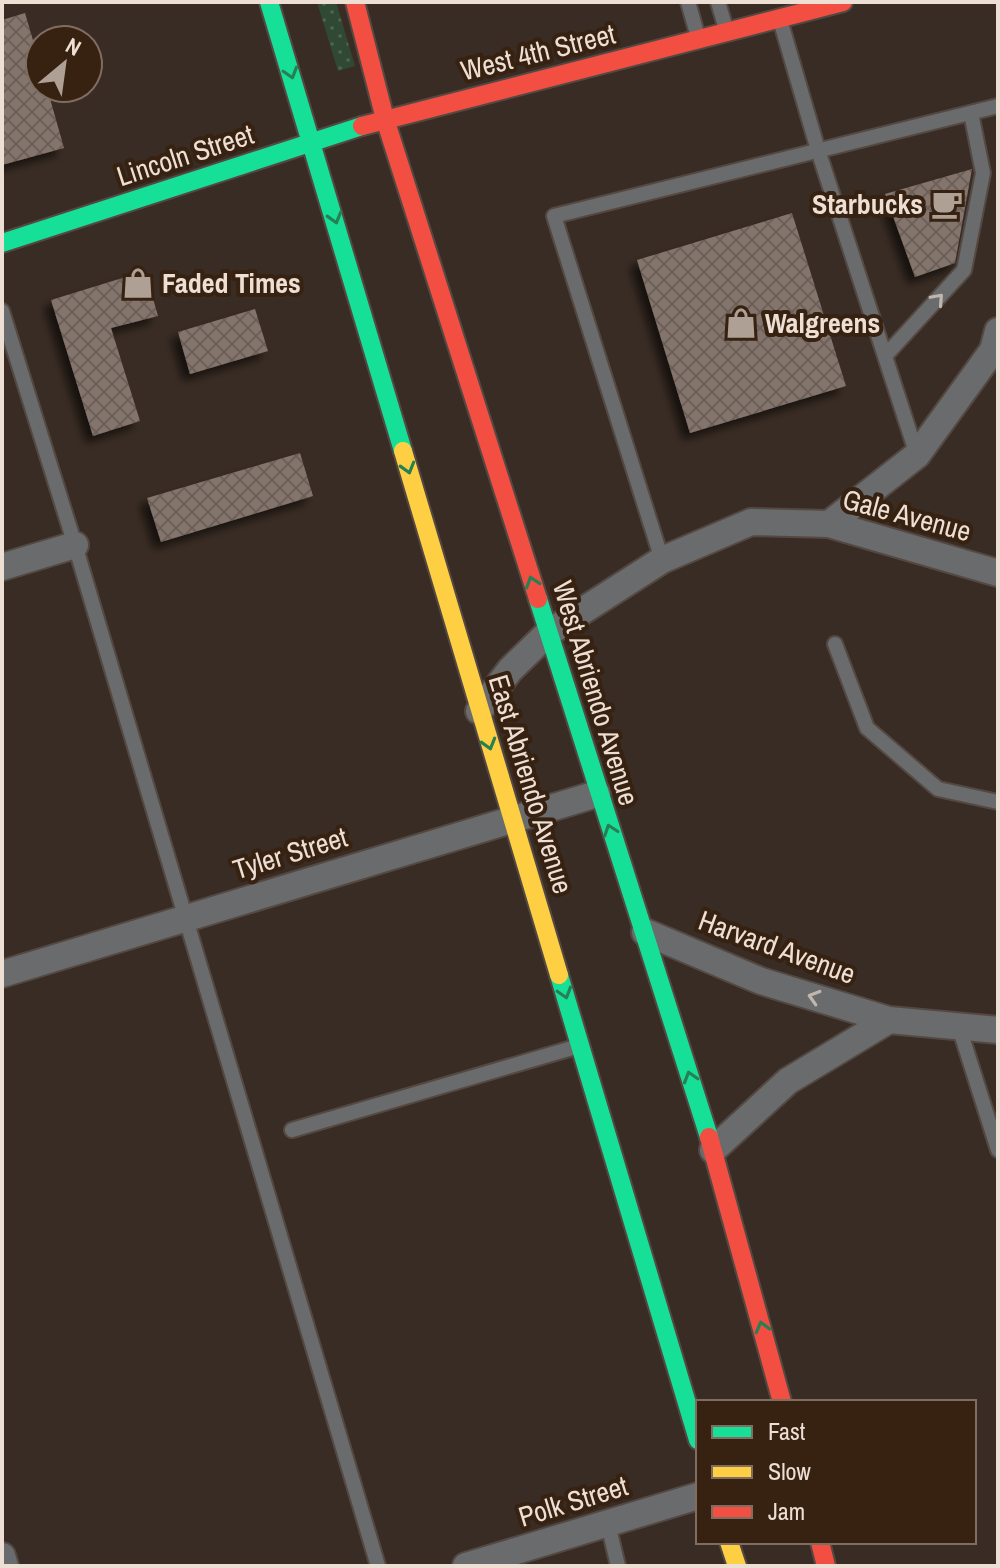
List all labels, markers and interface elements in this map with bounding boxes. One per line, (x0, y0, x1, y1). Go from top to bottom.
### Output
street label: West 4th Street (457, 14, 619, 90)
north arrow (24, 24, 104, 104)
text: N (61, 30, 87, 63)
one-way arrow (282, 65, 298, 79)
street label: Lincoln Street (112, 115, 258, 195)
place label: Starbucks (812, 185, 923, 223)
cafe icon: Starbucks (930, 187, 964, 221)
one-way arrow (326, 211, 342, 225)
place label: Faded Times (162, 264, 301, 302)
shop icon: Faded Times (121, 266, 155, 300)
one-way arrow (928, 293, 942, 308)
place label: Walgreens (765, 304, 880, 342)
shop icon: Walgreens (724, 306, 758, 340)
one-way arrow (399, 460, 415, 474)
street label: Gale Avenue (839, 480, 975, 550)
one-way arrow (525, 575, 541, 589)
street label: West Abriendo Avenue (544, 576, 648, 810)
street label: East Abriendo Avenue (480, 670, 582, 898)
one-way arrow (480, 737, 496, 751)
street label: Tyler Street (228, 818, 352, 888)
one-way arrow (603, 823, 619, 837)
street label: Harvard Avenue (693, 901, 861, 993)
one-way arrow (555, 985, 571, 999)
one-way arrow (808, 990, 822, 1006)
one-way arrow (683, 1071, 699, 1084)
one-way arrow (754, 1320, 771, 1334)
legend (696, 1400, 976, 1544)
text: Fast (768, 1415, 806, 1447)
text: Slow (768, 1455, 811, 1487)
street label: Polk Street (514, 1466, 632, 1536)
text: Jam (768, 1495, 805, 1527)

